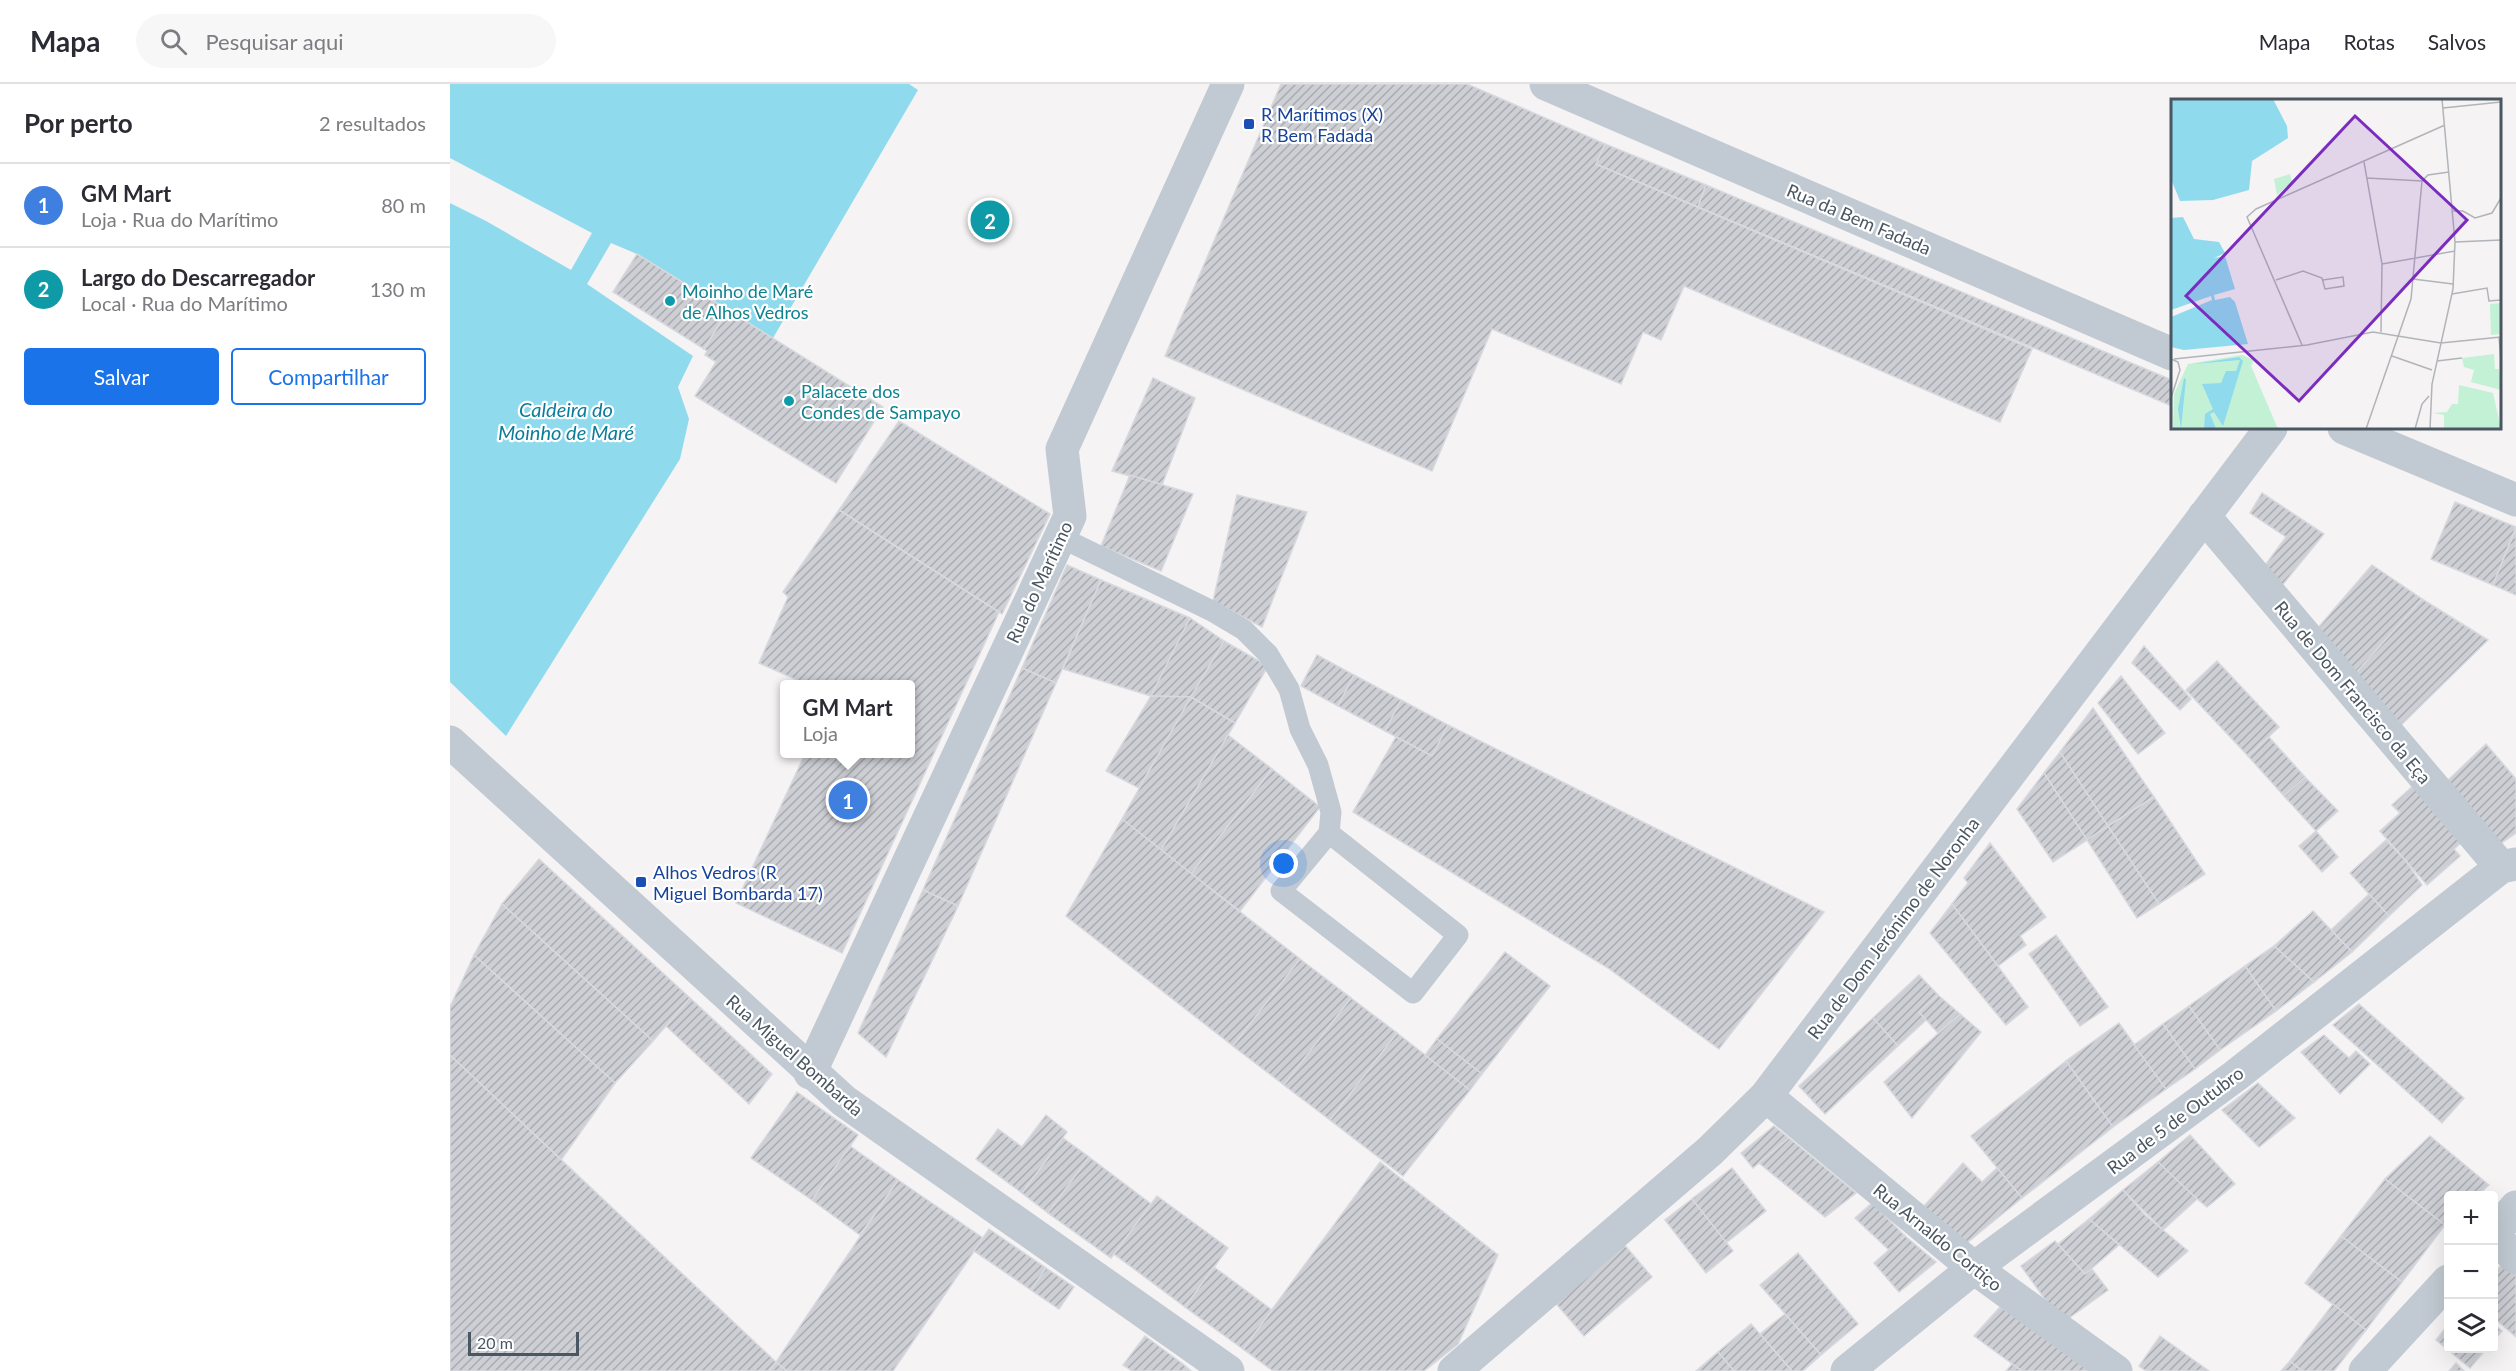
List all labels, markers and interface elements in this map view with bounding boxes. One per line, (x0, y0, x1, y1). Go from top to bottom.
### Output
search box (136, 14, 556, 68)
text: Mapa (30, 24, 100, 58)
icon: search (157, 25, 190, 58)
text: Pesquisar aqui (205, 28, 344, 55)
text: Mapa (2259, 29, 2311, 54)
text: Rotas (2344, 29, 2395, 54)
text: Salvos (2428, 29, 2486, 54)
inset map (2171, 99, 2501, 429)
place label: R Marítimos (X) R Bem Fadada (1261, 103, 1383, 146)
text: Por perto (24, 107, 133, 139)
text: 2 resultados (319, 111, 426, 135)
marker: R Marítimos (X) R Bem Fadada (1242, 117, 1256, 131)
street label: Rua da Bem Fadada (1784, 179, 1934, 259)
text: GM Mart (81, 180, 171, 207)
text: 1 (38, 193, 49, 217)
text: 80 m (381, 193, 426, 217)
pin: 2 (970, 198, 1010, 242)
text: Loja · Rua do Marítimo (81, 207, 278, 231)
text: Largo do Descarregador (81, 264, 315, 291)
text: 2 (38, 277, 49, 301)
text: 130 m (370, 277, 426, 301)
place label: Moinho de Maré de Alhos Vedros (682, 280, 813, 323)
text: Local · Rua do Marítimo (81, 291, 288, 315)
marker: Moinho de Maré de Alhos Vedros (663, 294, 677, 308)
button: Salvar (24, 348, 219, 405)
button: Compartilhar (231, 348, 426, 405)
place label: Palacete dos Condes de Sampayo (801, 380, 961, 423)
marker: Palacete dos Condes de Sampayo (782, 394, 796, 408)
water label: Caldeira do Moinho de Maré (498, 397, 634, 444)
street label: Rua do Marítimo (1001, 518, 1077, 646)
street label: Rua de Dom Francisco da Eça (2270, 596, 2436, 788)
popup (780, 680, 915, 758)
text: GM Mart (802, 694, 893, 721)
text: Loja (802, 721, 838, 745)
pin: 1 (828, 778, 868, 822)
street label: Rua de Dom Jerónimo de Noronha (1802, 813, 1984, 1043)
your location (1269, 849, 1298, 878)
place label: Alhos Vedros (R Miguel Bombarda 17) (653, 861, 823, 904)
marker: Alhos Vedros (R Miguel Bombarda 17) (634, 875, 648, 889)
street label: Rua Miguel Bombarda (722, 990, 868, 1120)
street label: Rua de 5 de Outubro (2102, 1062, 2248, 1178)
street label: Rua Arnaldo Cortiço (1869, 1178, 2007, 1296)
map controls (2444, 1191, 2498, 1353)
button: + (2444, 1191, 2498, 1245)
button: − (2444, 1245, 2498, 1299)
button: layers (2444, 1299, 2498, 1353)
scale bar (468, 1329, 579, 1356)
text: 20 m (477, 1333, 513, 1352)

